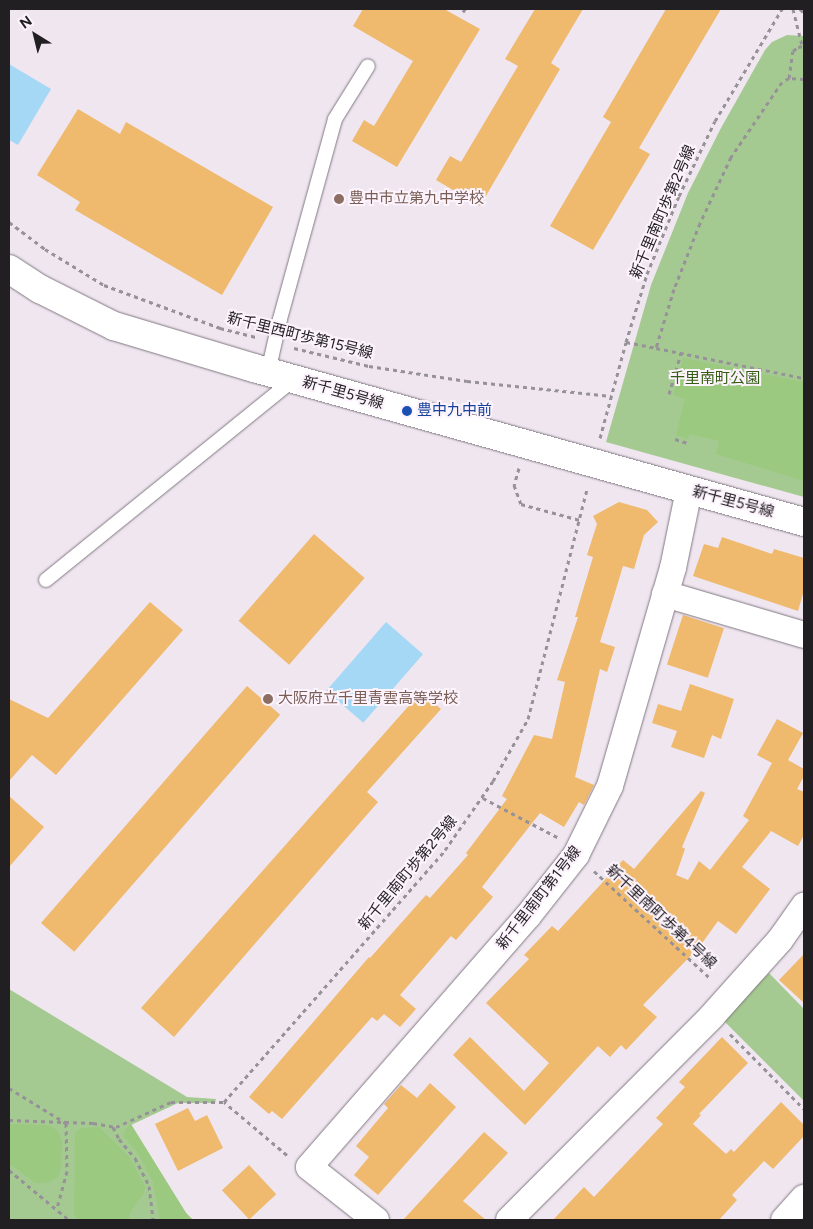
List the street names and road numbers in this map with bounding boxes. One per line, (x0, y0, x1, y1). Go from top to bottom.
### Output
street label: 新千里南町歩第2号線 (627, 142, 699, 282)
street label: 新千里西町歩第15号線 (225, 309, 375, 363)
street label: 新千里5号線 (300, 373, 386, 413)
street label: 新千里5号線 (690, 482, 776, 522)
street label: 新千里南町歩第2号線 (355, 812, 461, 934)
street label: 新千里南町第1号線 (493, 843, 585, 953)
street label: 新千里南町歩第4号線 (602, 861, 720, 973)

